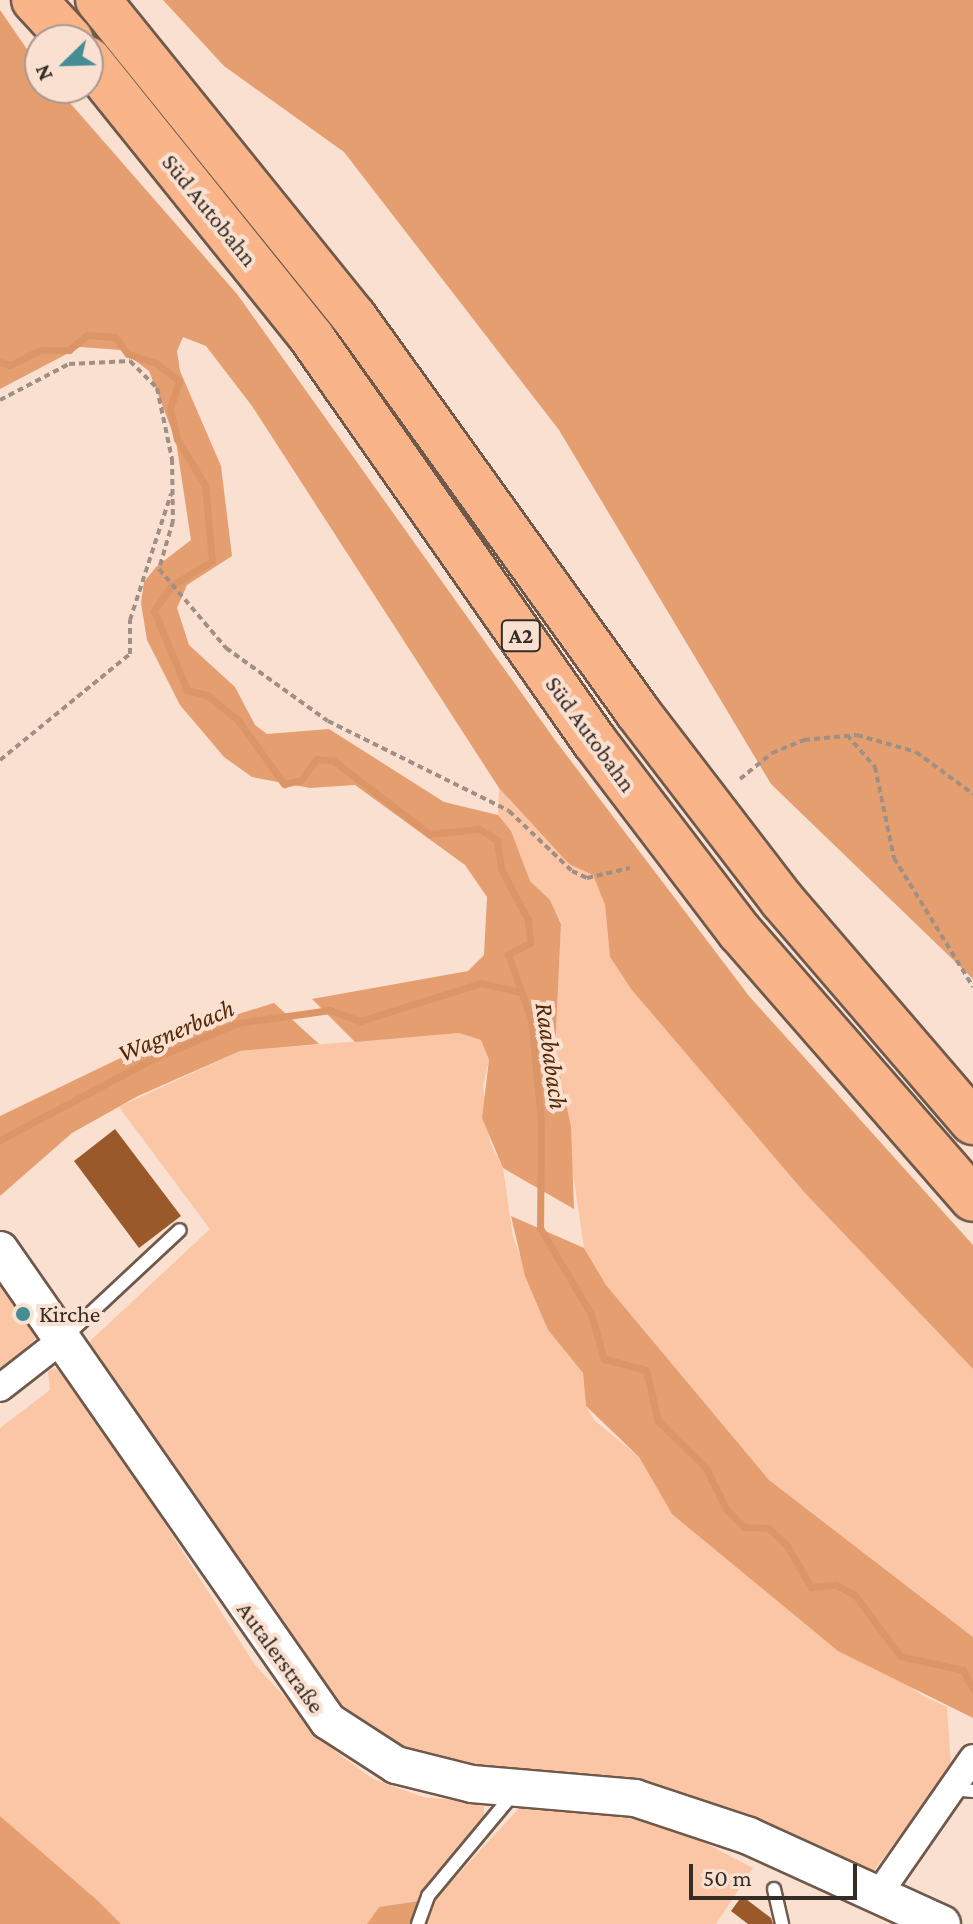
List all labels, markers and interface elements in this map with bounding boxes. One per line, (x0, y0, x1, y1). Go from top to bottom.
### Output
north arrow (24, 24, 104, 104)
text: N (29, 61, 58, 85)
street label: Süd Autobahn (156, 148, 264, 272)
road number: A2 (499, 618, 543, 654)
street label: Süd Autobahn (539, 670, 643, 798)
water label: Wagnerbach (113, 992, 239, 1070)
water label: Raababach (528, 1000, 574, 1112)
place label: Kirche (39, 1300, 100, 1328)
marker: Kirche (14, 1305, 32, 1323)
street label: Autalerstraße (231, 1596, 331, 1718)
scale bar (693, 1848, 861, 1898)
text: 50 m (703, 1864, 752, 1891)

